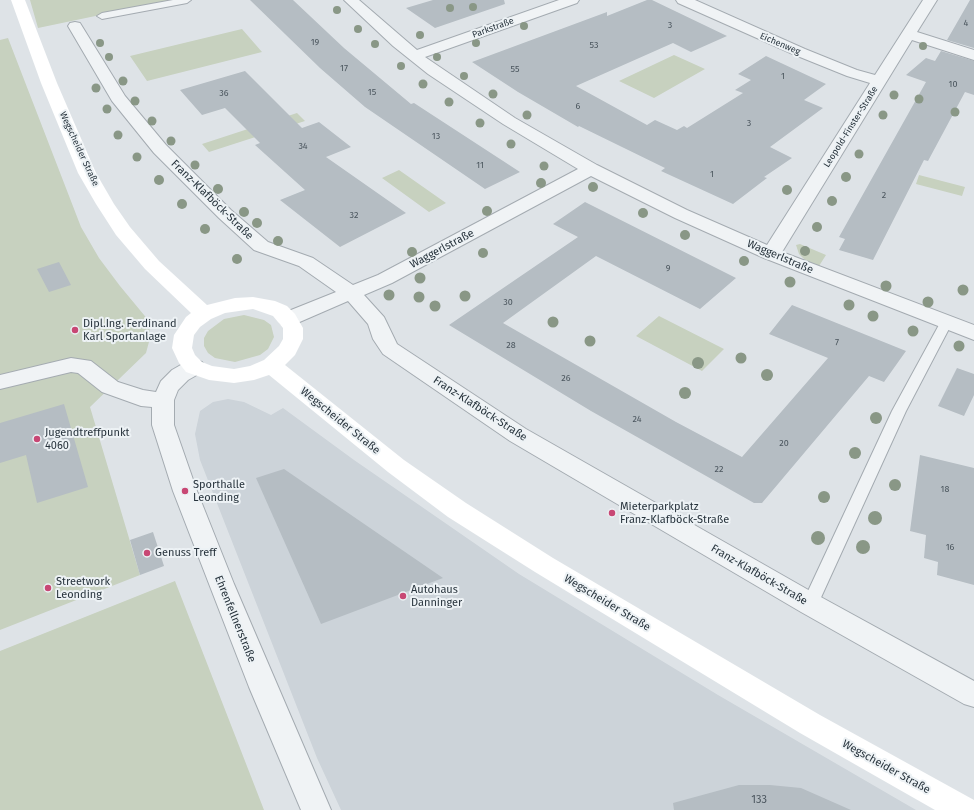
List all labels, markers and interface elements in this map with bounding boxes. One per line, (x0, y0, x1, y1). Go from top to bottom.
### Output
street label: Parkstraße (471, 16, 515, 40)
house number: 4 (964, 18, 968, 28)
house number: 3 (668, 20, 672, 30)
street label: Eichenweg (758, 31, 802, 57)
house number: 19 (311, 37, 319, 47)
house number: 53 (590, 40, 598, 50)
house number: 17 (340, 63, 348, 73)
house number: 55 (511, 64, 519, 74)
house number: 1 (781, 71, 785, 81)
house number: 10 (949, 79, 957, 89)
street label: Leopold-Finster-Straße (822, 84, 880, 170)
house number: 15 (368, 87, 376, 97)
house number: 36 (219, 88, 229, 98)
house number: 6 (576, 101, 580, 111)
street label: Wegscheider Straße (57, 110, 101, 188)
house number: 3 (747, 118, 751, 128)
house number: 13 (432, 131, 440, 141)
house number: 34 (298, 141, 308, 151)
street label: Franz-Klafböck-Straße (168, 157, 256, 243)
house number: 11 (476, 160, 484, 170)
house number: 1 (710, 169, 714, 179)
house number: 2 (882, 190, 886, 200)
house number: 32 (350, 210, 358, 220)
street label: Waggerlstraße (408, 227, 476, 271)
street label: Waggerlstraße (745, 237, 815, 277)
house number: 9 (666, 263, 670, 273)
house number: 30 (503, 297, 513, 307)
place label: Dipl.Ing. Ferdinand Karl Sportanlage (83, 317, 177, 343)
marker: Dipl.Ing. Ferdinand Karl Sportanlage (70, 325, 80, 335)
house number: 7 (835, 337, 839, 347)
house number: 28 (506, 340, 516, 350)
house number: 26 (561, 373, 571, 383)
street label: Franz-Klafböck-Straße (431, 374, 529, 444)
street label: Wegscheider Straße (298, 385, 382, 457)
house number: 24 (633, 414, 641, 424)
place label: Jugendtreffpunkt 4060 (45, 426, 130, 452)
marker: Jugendtreffpunkt 4060 (32, 434, 42, 444)
house number: 20 (779, 438, 789, 448)
house number: 22 (715, 464, 723, 474)
place label: Sporthalle Leonding (193, 478, 245, 504)
house number: 18 (941, 484, 949, 494)
marker: Sporthalle Leonding (180, 486, 190, 496)
place label: Mieterparkplatz Franz-Klafböck-Straße (620, 500, 729, 526)
marker: Mieterparkplatz Franz-Klafböck-Straße (607, 508, 617, 518)
street label: Franz-Klafböck-Straße (708, 542, 810, 608)
house number: 16 (946, 542, 954, 552)
place label: Genuss Treff (155, 546, 217, 560)
marker: Genuss Treff (142, 548, 152, 558)
street label: Wegscheider Straße (561, 572, 653, 634)
street label: Ehrenfellnerstraße (212, 574, 258, 664)
place label: Streetwork Leonding (56, 575, 110, 601)
marker: Streetwork Leonding (43, 583, 53, 593)
place label: Autohaus Danninger (411, 583, 462, 609)
marker: Autohaus Danninger (398, 591, 408, 601)
street label: Wegscheider Straße (840, 737, 932, 797)
house number: 133 (751, 793, 767, 807)

